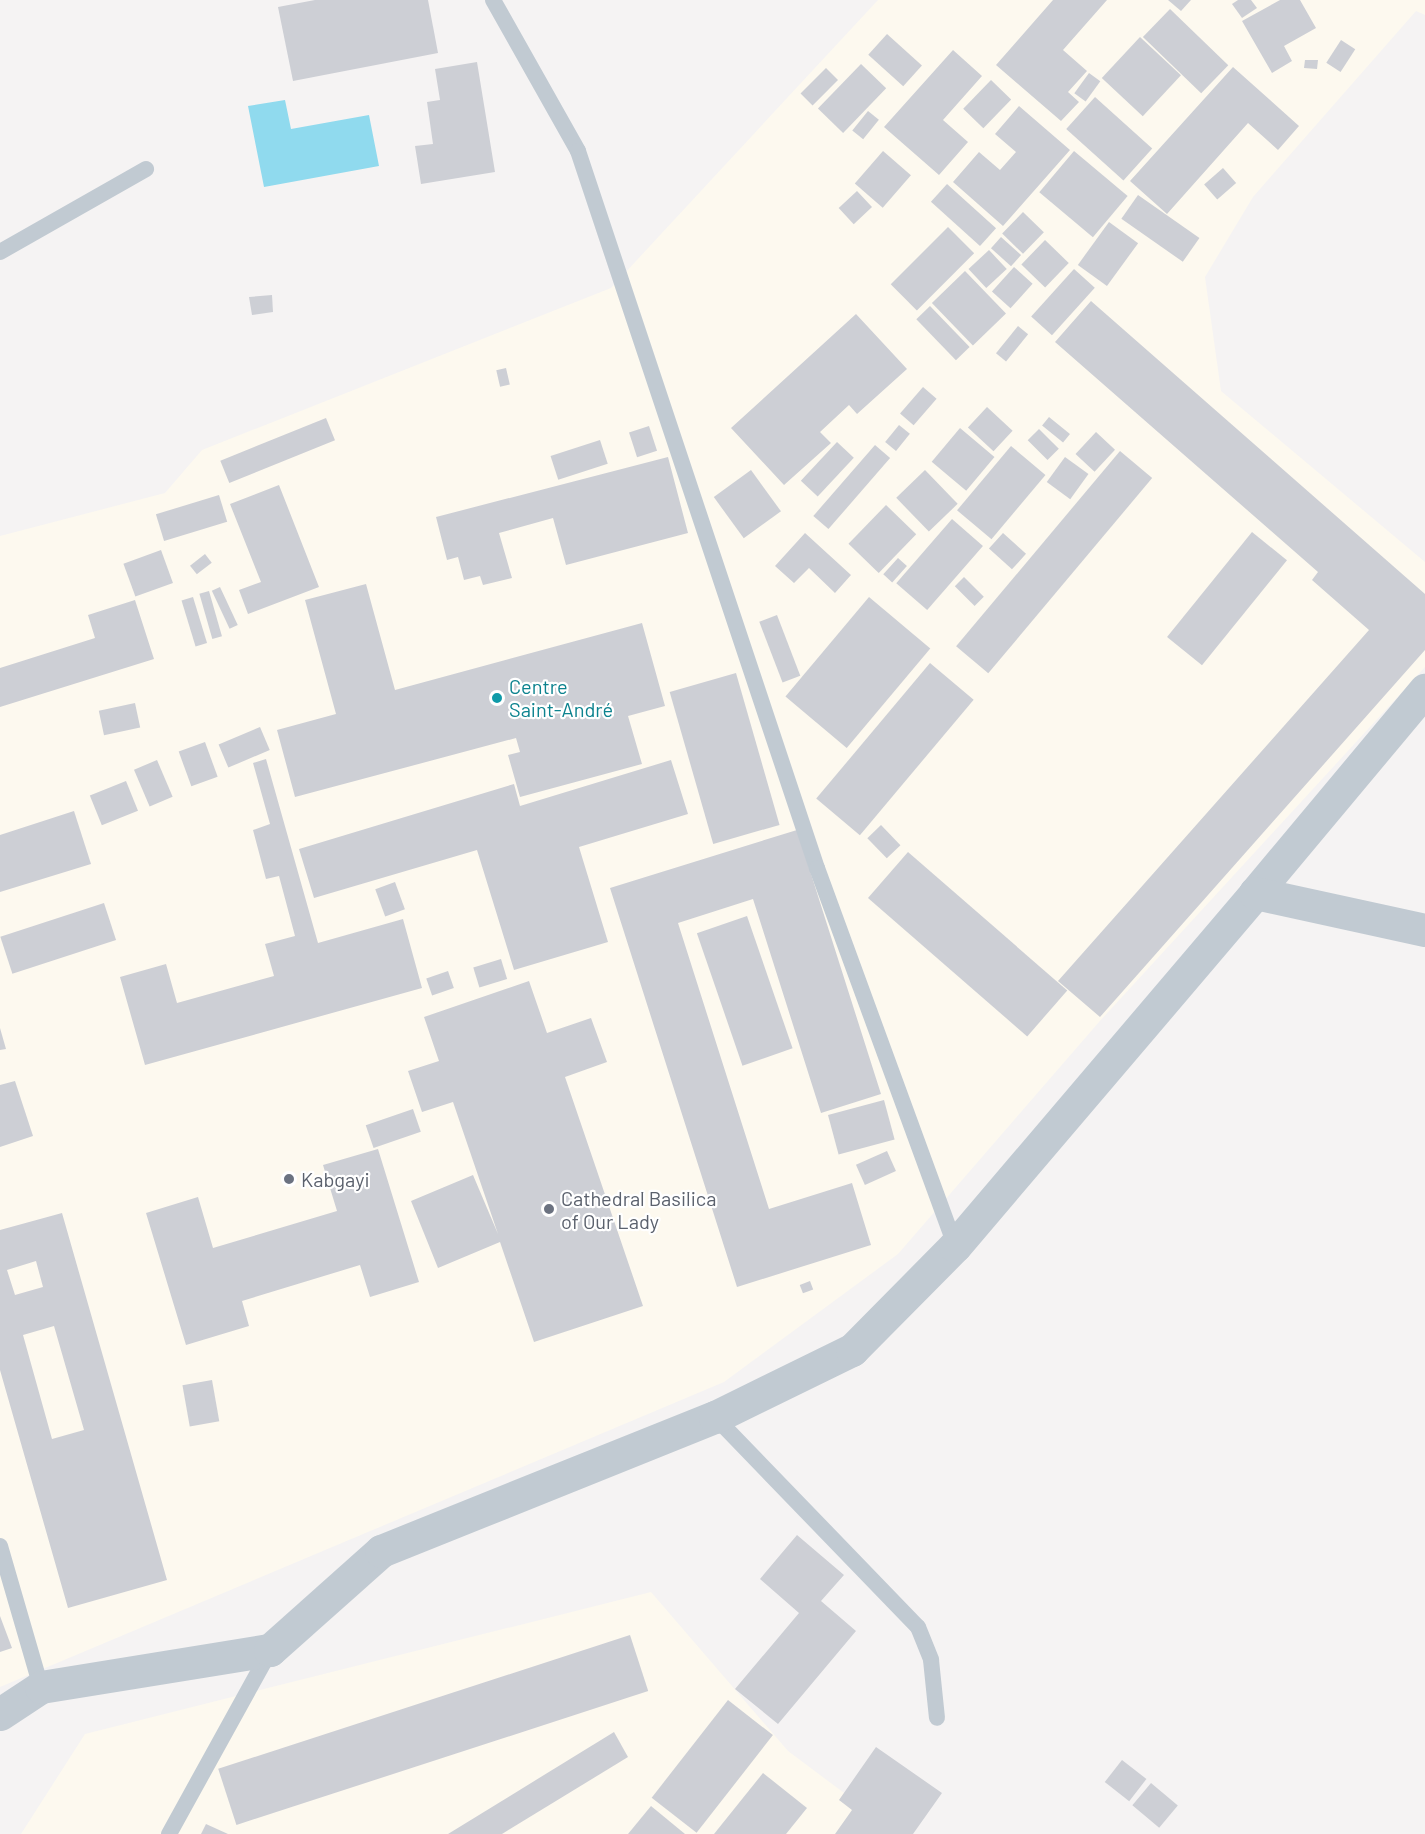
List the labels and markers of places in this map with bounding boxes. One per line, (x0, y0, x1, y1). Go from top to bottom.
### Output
place label: Centre Saint-André (509, 674, 613, 721)
marker: Centre Saint-André (490, 691, 504, 705)
place label: Kabgayi (301, 1167, 369, 1191)
marker: Kabgayi (282, 1172, 296, 1186)
place label: Cathedral Basilica of Our Lady (561, 1186, 716, 1233)
marker: Cathedral Basilica of Our Lady (542, 1202, 556, 1216)

